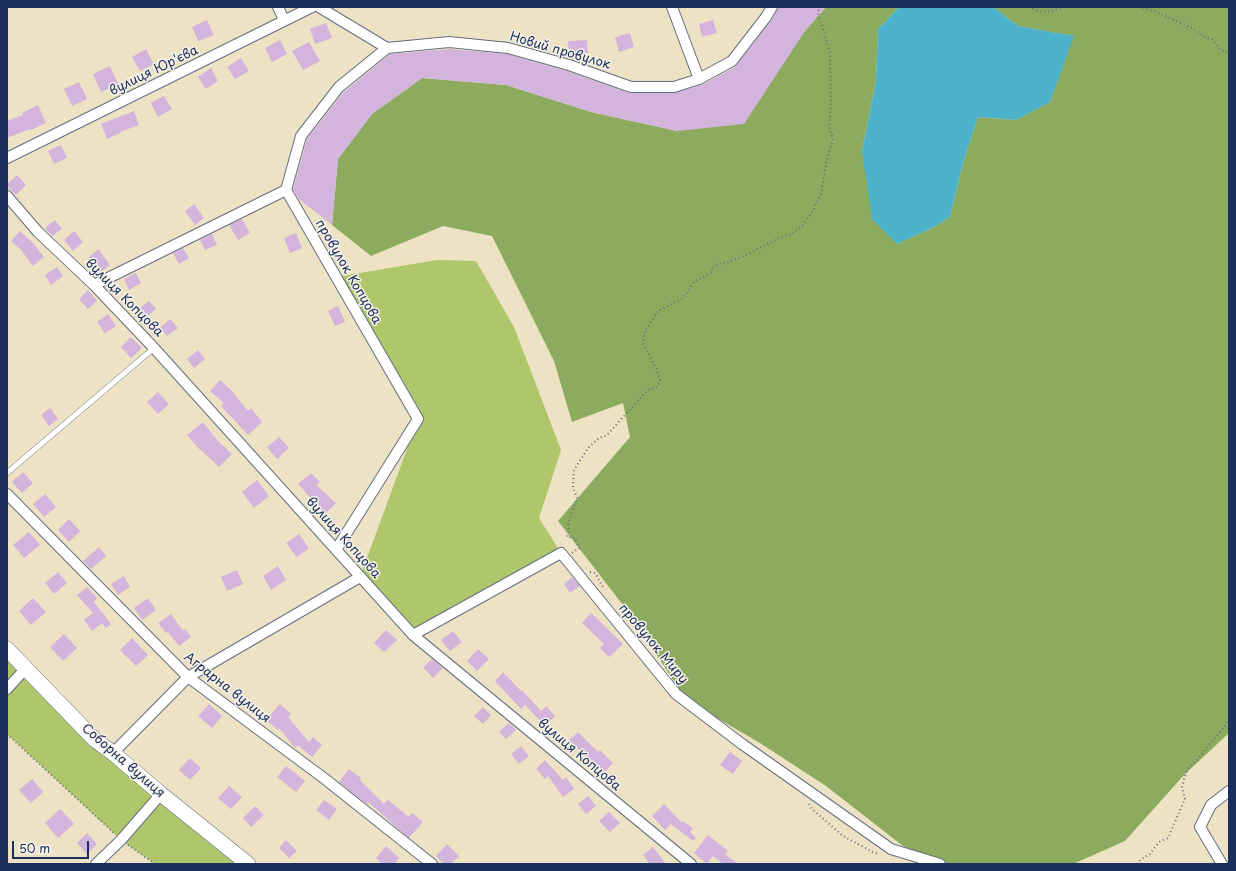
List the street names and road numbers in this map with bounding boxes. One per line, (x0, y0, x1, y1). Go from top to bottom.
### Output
street label: Новий провулок (508, 29, 612, 73)
street label: вулиця Юр'єва (107, 43, 201, 99)
street label: провулок Копцова (312, 217, 384, 327)
street label: вулиця Копцова (82, 256, 166, 340)
street label: вулиця Копцова (302, 494, 384, 582)
street label: провулок Миру (615, 601, 691, 687)
street label: Аграрна вулиця (181, 649, 273, 727)
street label: вулиця Копцова (534, 716, 624, 794)
street label: Соборна вулиця (78, 721, 168, 801)

